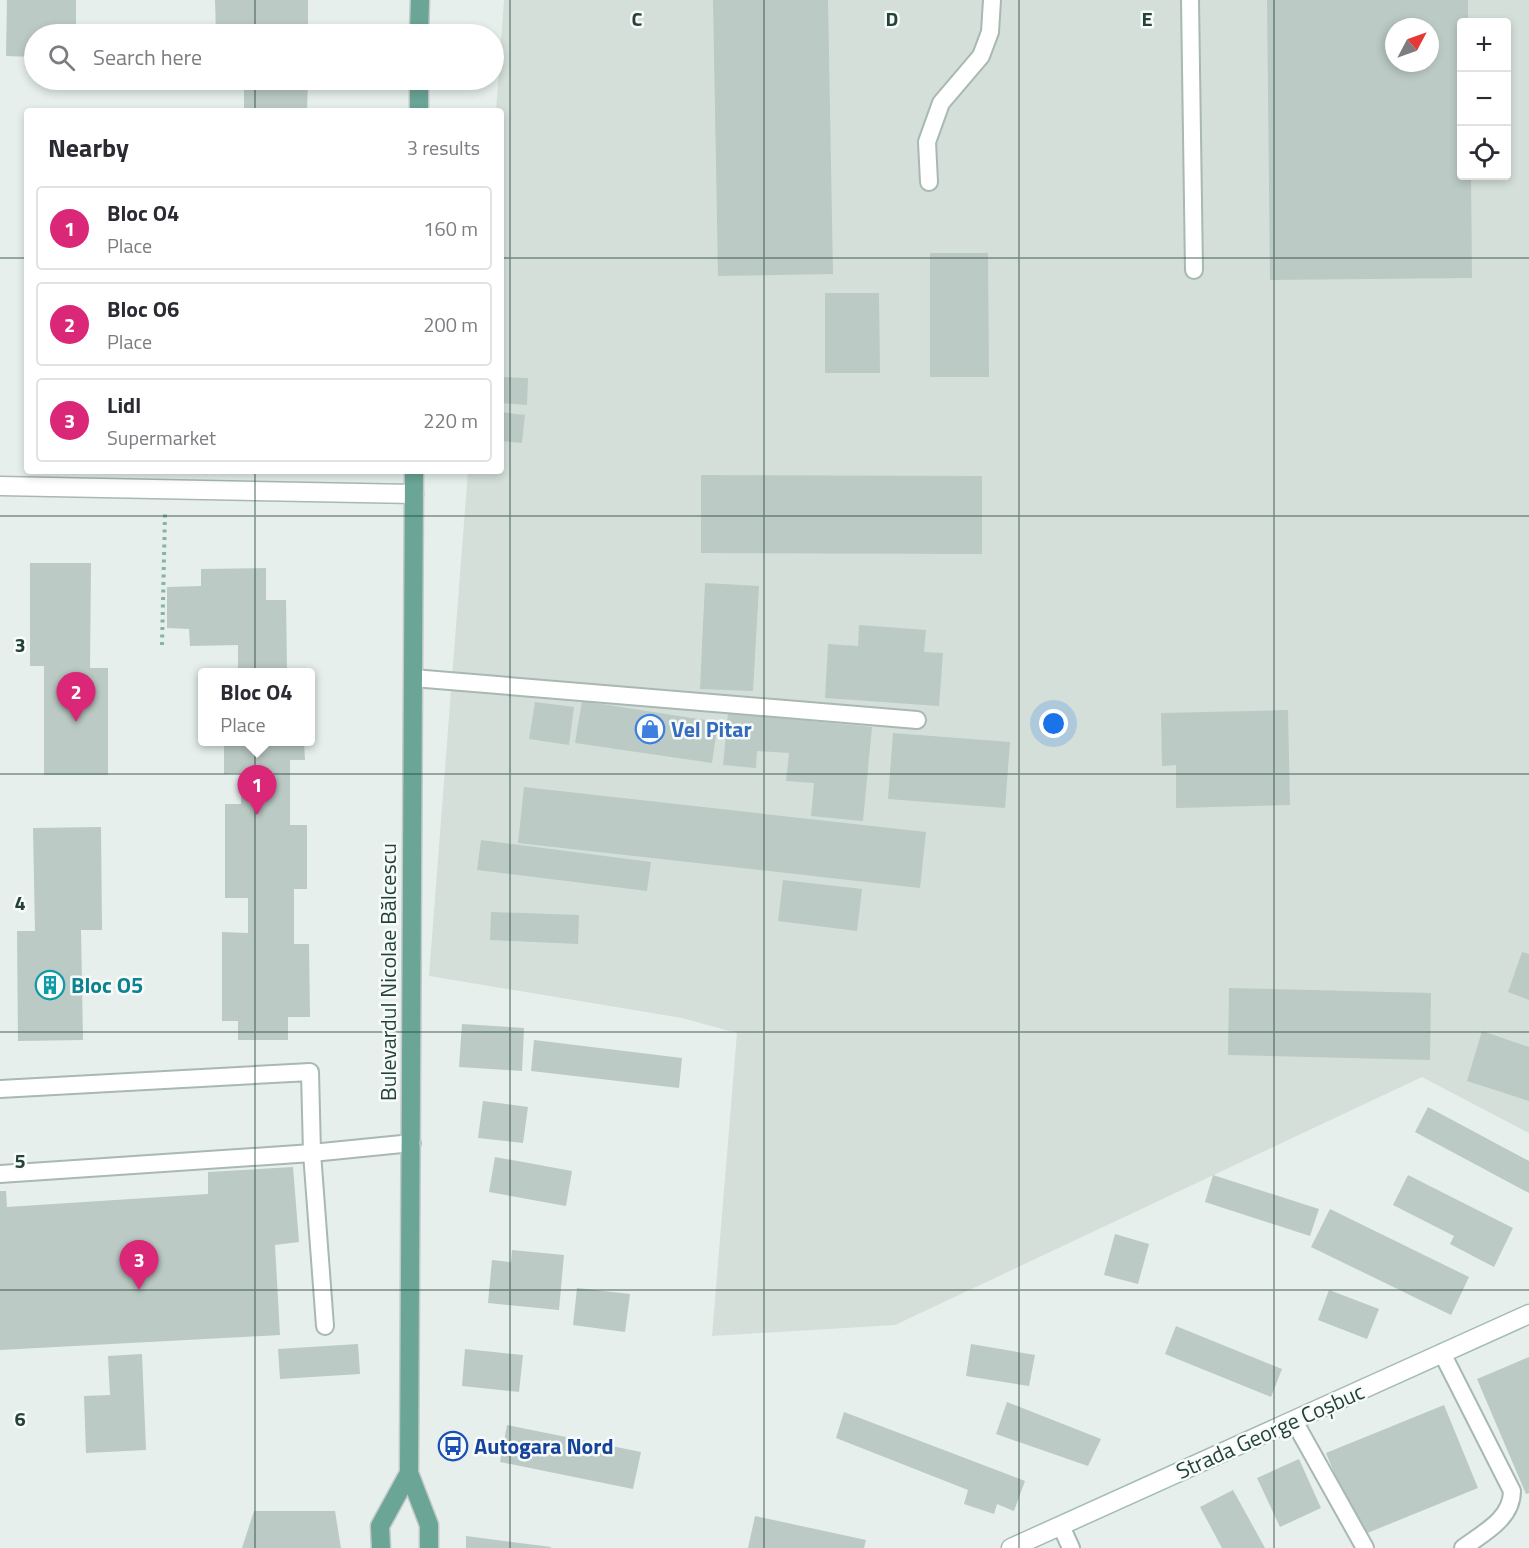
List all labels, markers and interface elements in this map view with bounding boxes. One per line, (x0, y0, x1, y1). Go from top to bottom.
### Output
text: C (632, 3, 643, 34)
text: D (886, 3, 898, 34)
text: E (1141, 3, 1153, 34)
north arrow (1385, 18, 1439, 72)
map controls (1457, 18, 1511, 180)
button: + (1457, 18, 1511, 72)
search box (24, 24, 504, 90)
text: Search here (93, 40, 202, 74)
icon: search (45, 41, 78, 74)
button: − (1457, 72, 1511, 126)
button: locate (1457, 126, 1511, 180)
text: Nearby (48, 128, 129, 167)
text: 3 results (407, 132, 480, 163)
text: Bloc O4 (107, 196, 179, 230)
text: 1 (64, 213, 75, 244)
text: 160 m (423, 213, 478, 244)
text: Place (107, 230, 152, 261)
text: Bloc O6 (107, 292, 179, 326)
text: 2 (64, 309, 75, 340)
text: 200 m (423, 309, 478, 340)
text: Place (107, 326, 152, 357)
text: Lidl (107, 388, 141, 422)
text: 3 (64, 405, 75, 436)
text: 220 m (423, 405, 478, 436)
text: Supermarket (107, 422, 216, 453)
text: 3 (14, 629, 26, 660)
popup (198, 668, 315, 746)
pin: 2 (56, 672, 96, 722)
text: Bloc O4 (220, 675, 293, 709)
text: Place (220, 709, 266, 740)
your location (1039, 709, 1068, 738)
place label: Vel Pitar (671, 712, 752, 746)
shop icon: Vel Pitar (634, 713, 666, 745)
pin: 1 (238, 766, 276, 815)
street label: Bulevardul Nicolae Bălcescu (371, 843, 405, 1101)
text: 4 (14, 887, 26, 918)
place label: Bloc O5 (71, 968, 143, 1002)
building icon: Bloc O5 (34, 969, 66, 1001)
text: 5 (14, 1145, 26, 1176)
pin: 3 (120, 1240, 158, 1290)
street label: Strada George Coșbuc (1170, 1374, 1370, 1488)
text: 6 (14, 1403, 26, 1434)
place label: Autogara Nord (474, 1429, 613, 1463)
bus stop icon: Autogara Nord (437, 1430, 469, 1462)

